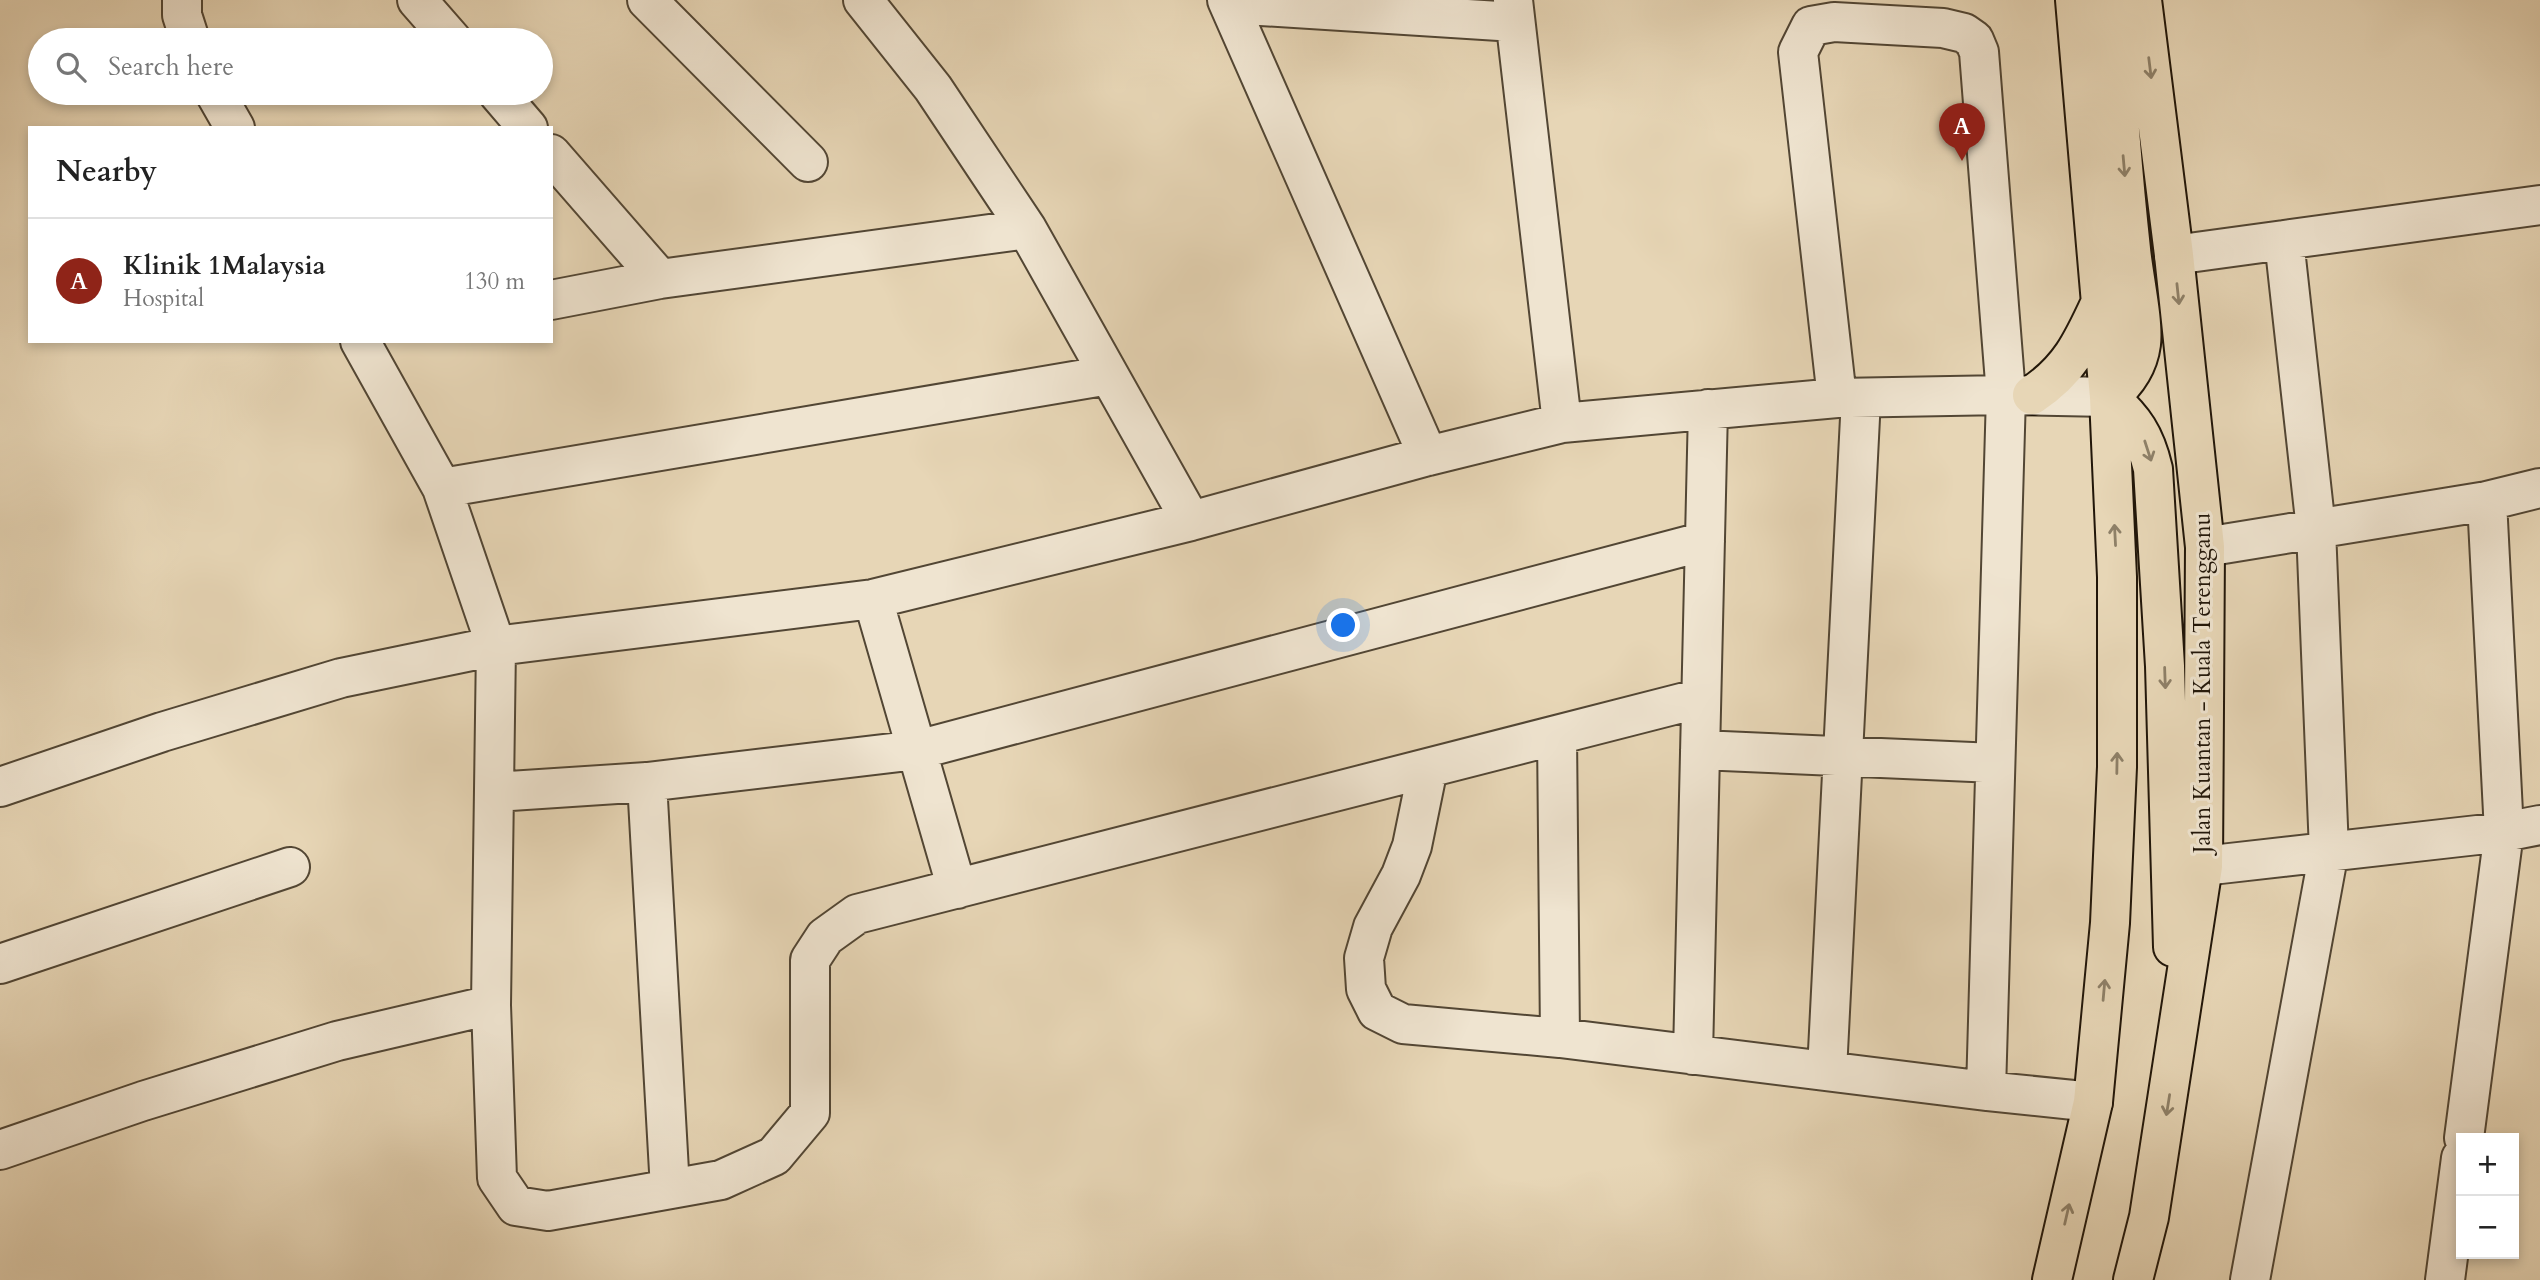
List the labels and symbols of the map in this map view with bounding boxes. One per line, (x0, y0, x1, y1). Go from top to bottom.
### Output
one-way arrow (2144, 56, 2157, 79)
pin: A (1939, 103, 1985, 161)
one-way arrow (2118, 154, 2131, 177)
one-way arrow (2171, 282, 2184, 304)
one-way arrow (2143, 440, 2155, 462)
street label: Jalan Kuantan - Kuala Terengganu (2187, 513, 2218, 856)
one-way arrow (2109, 524, 2122, 547)
your location (1326, 608, 1360, 642)
one-way arrow (2159, 666, 2172, 689)
one-way arrow (2110, 751, 2124, 774)
one-way arrow (2097, 979, 2110, 1001)
one-way arrow (2161, 1093, 2174, 1116)
one-way arrow (2061, 1203, 2074, 1225)

